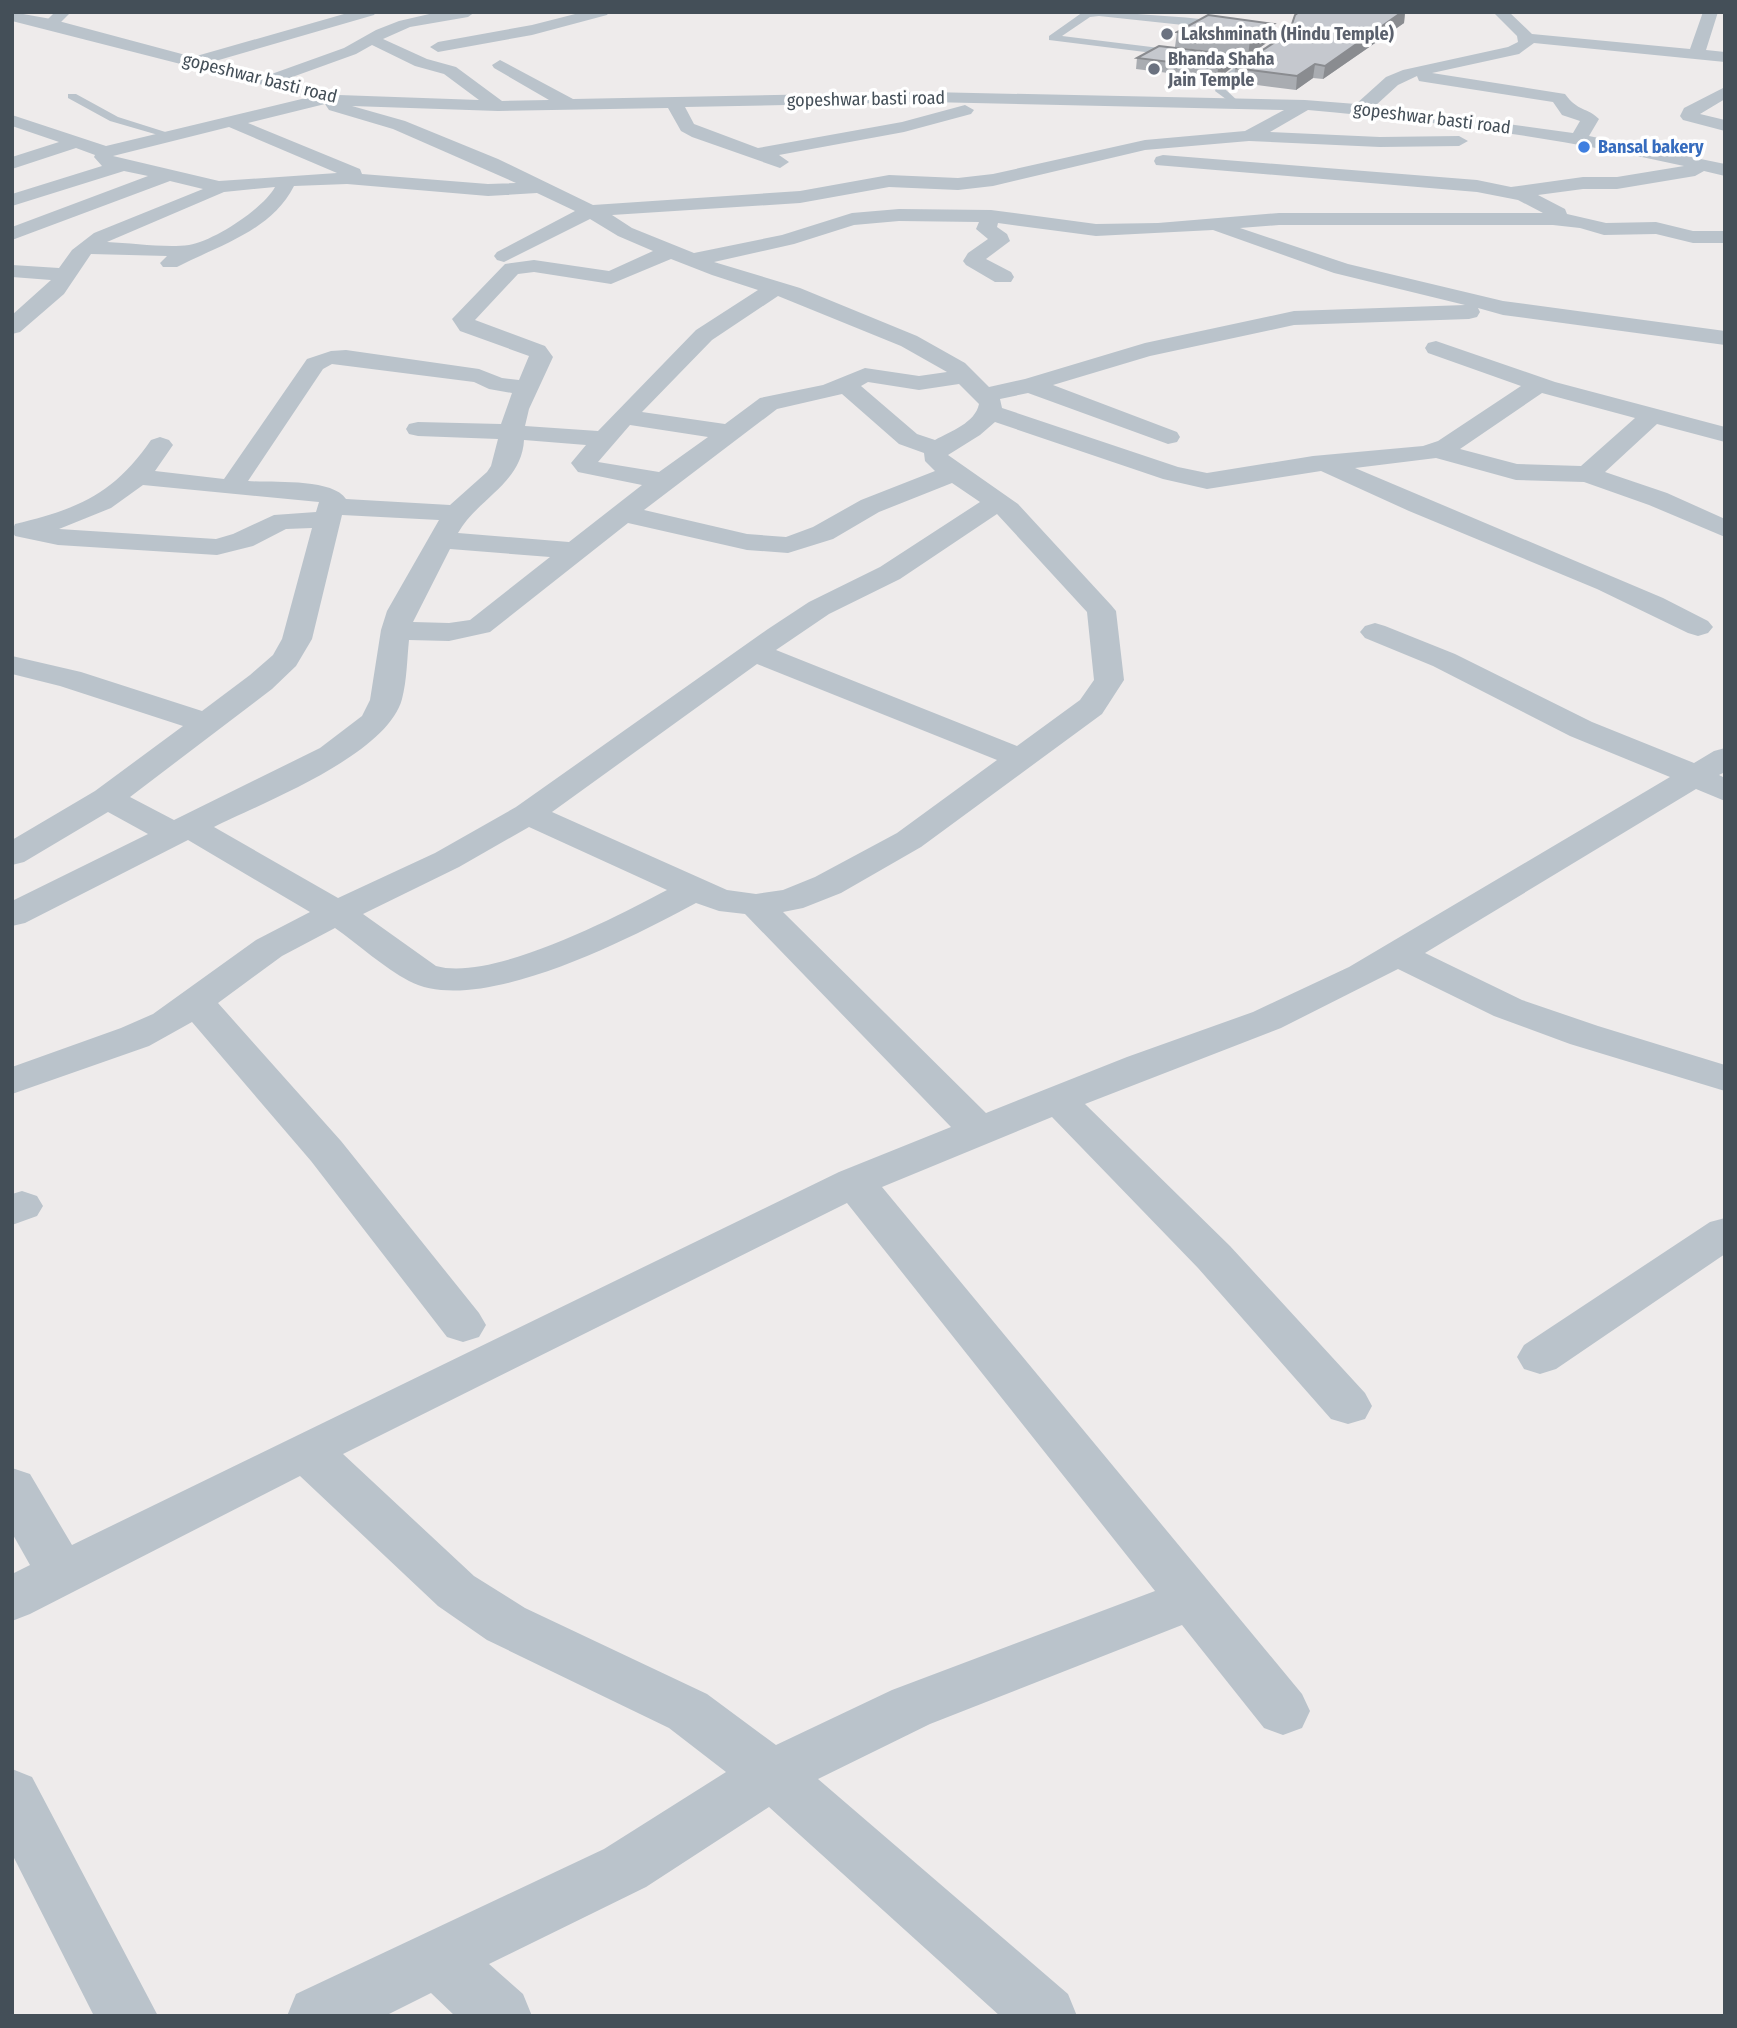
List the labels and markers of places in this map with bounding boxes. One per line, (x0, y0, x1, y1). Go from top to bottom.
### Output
place label: Lakshminath (Hindu Temple) (1181, 23, 1395, 45)
marker: Lakshminath (Hindu Temple) (1159, 26, 1175, 42)
place label: Bhanda Shaha Jain Temple (1167, 48, 1275, 91)
marker: Bhanda Shaha Jain Temple (1146, 61, 1162, 77)
place label: Bansal bakery (1598, 136, 1704, 158)
marker: Bansal bakery (1576, 139, 1592, 155)

